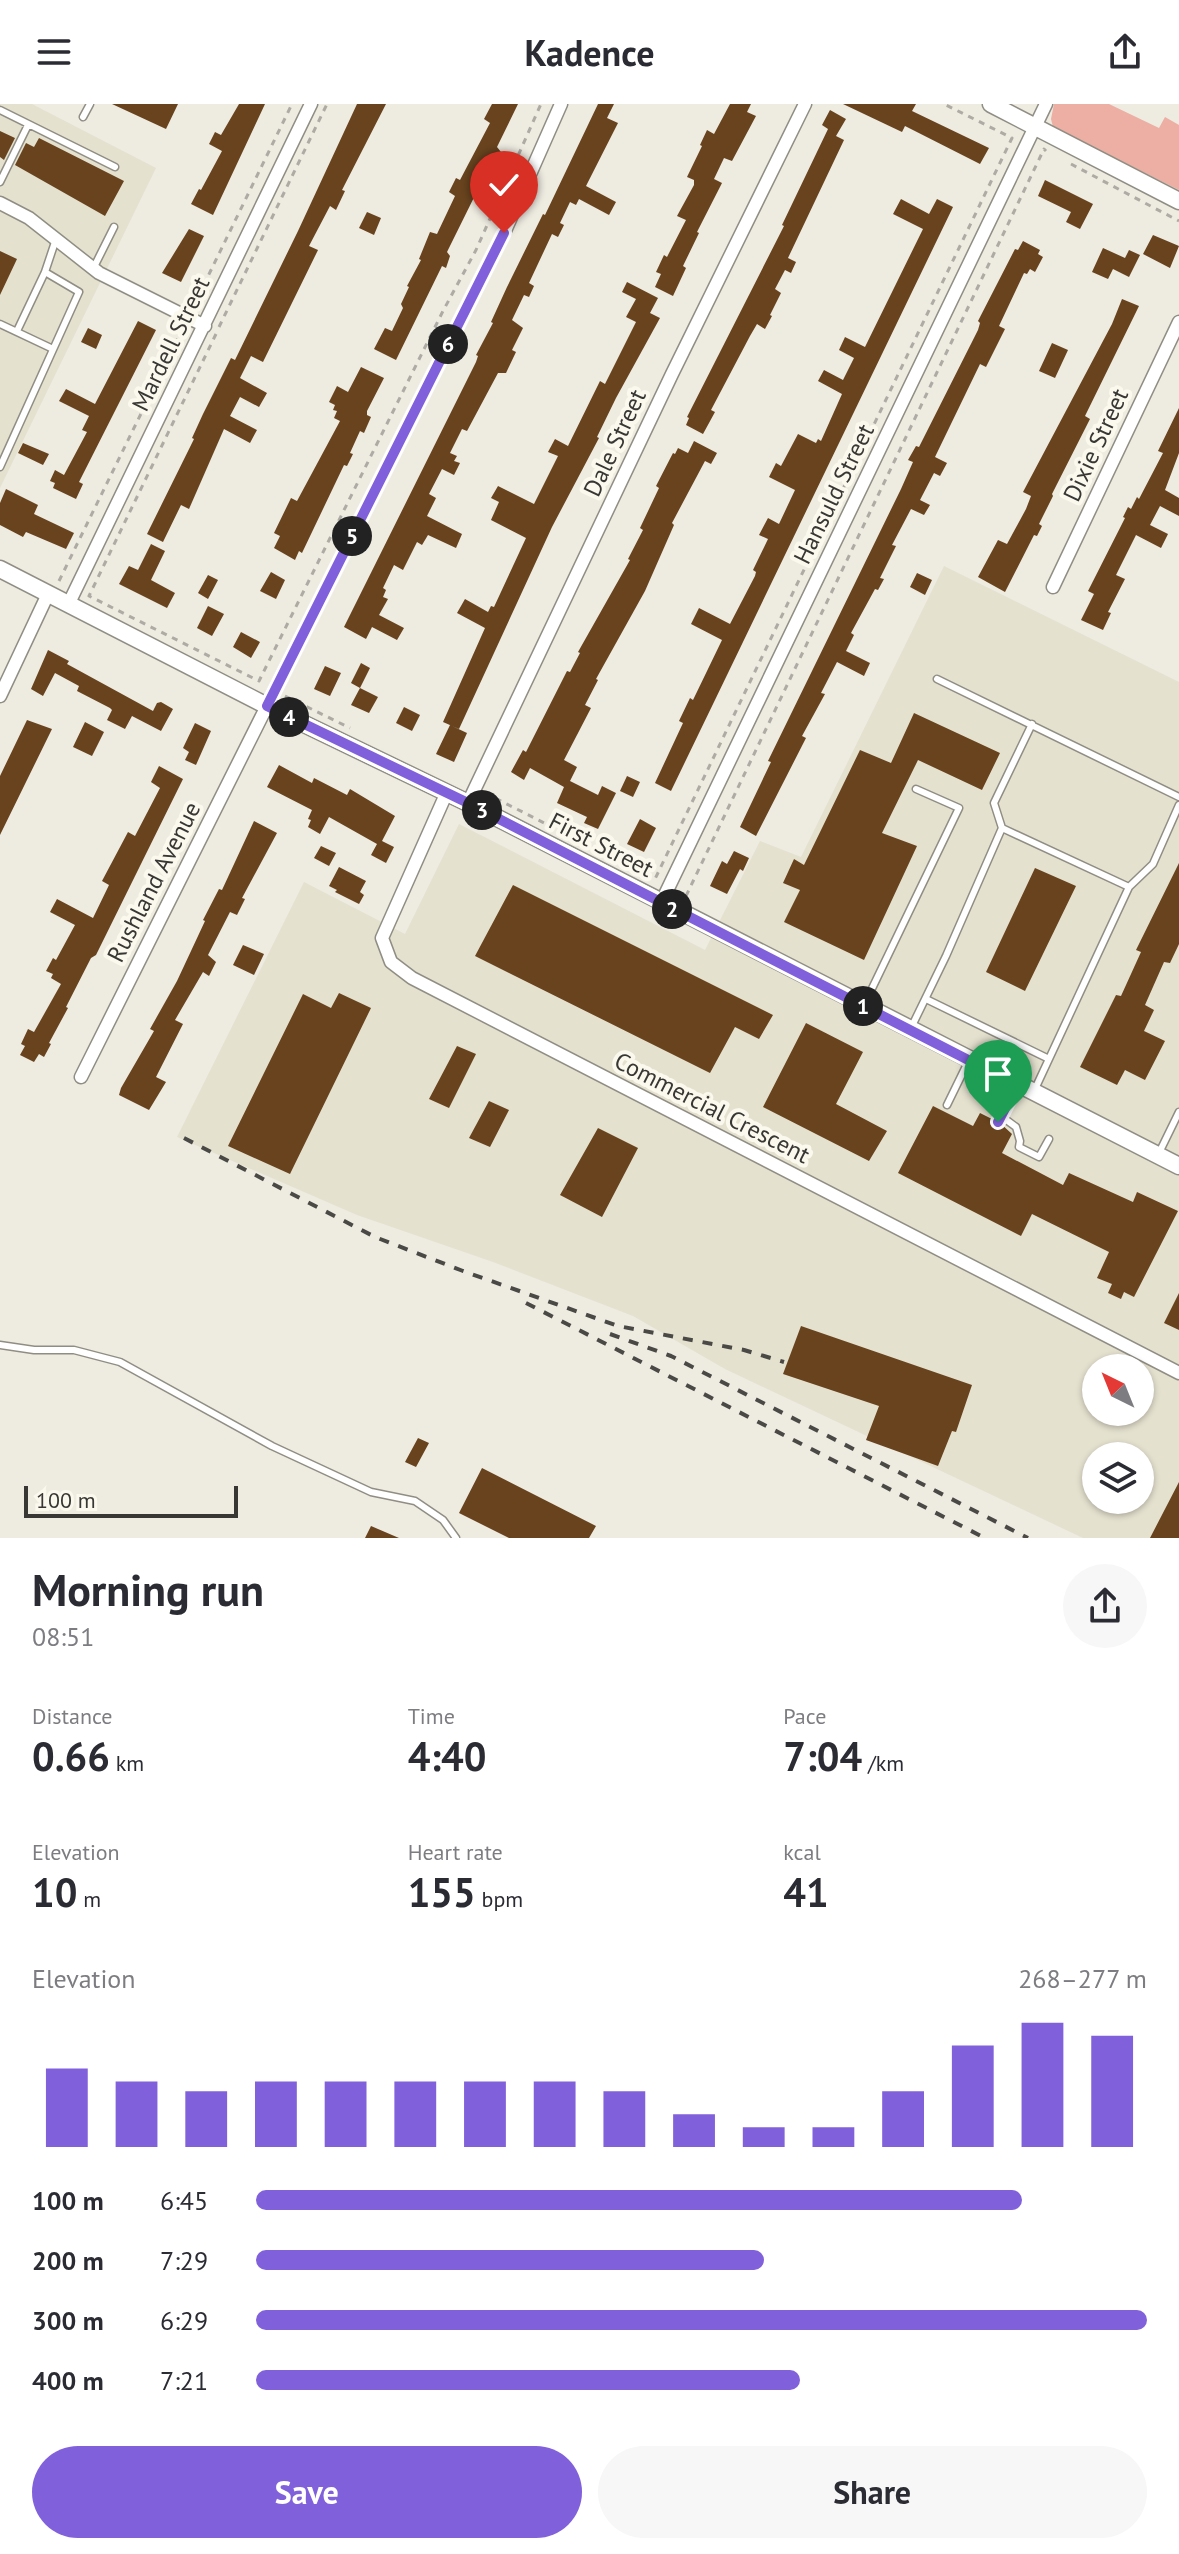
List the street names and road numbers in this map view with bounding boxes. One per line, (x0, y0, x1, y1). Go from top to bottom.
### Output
street label: Mardell Street (125, 271, 216, 416)
street label: Dixie Street (1056, 383, 1135, 506)
street label: Dale Street (576, 384, 653, 501)
street label: Hansuld Street (786, 419, 881, 569)
street label: Rushland Avenue (100, 796, 207, 967)
street label: First Street (544, 805, 659, 884)
street label: Commercial Crescent (609, 1045, 815, 1170)

